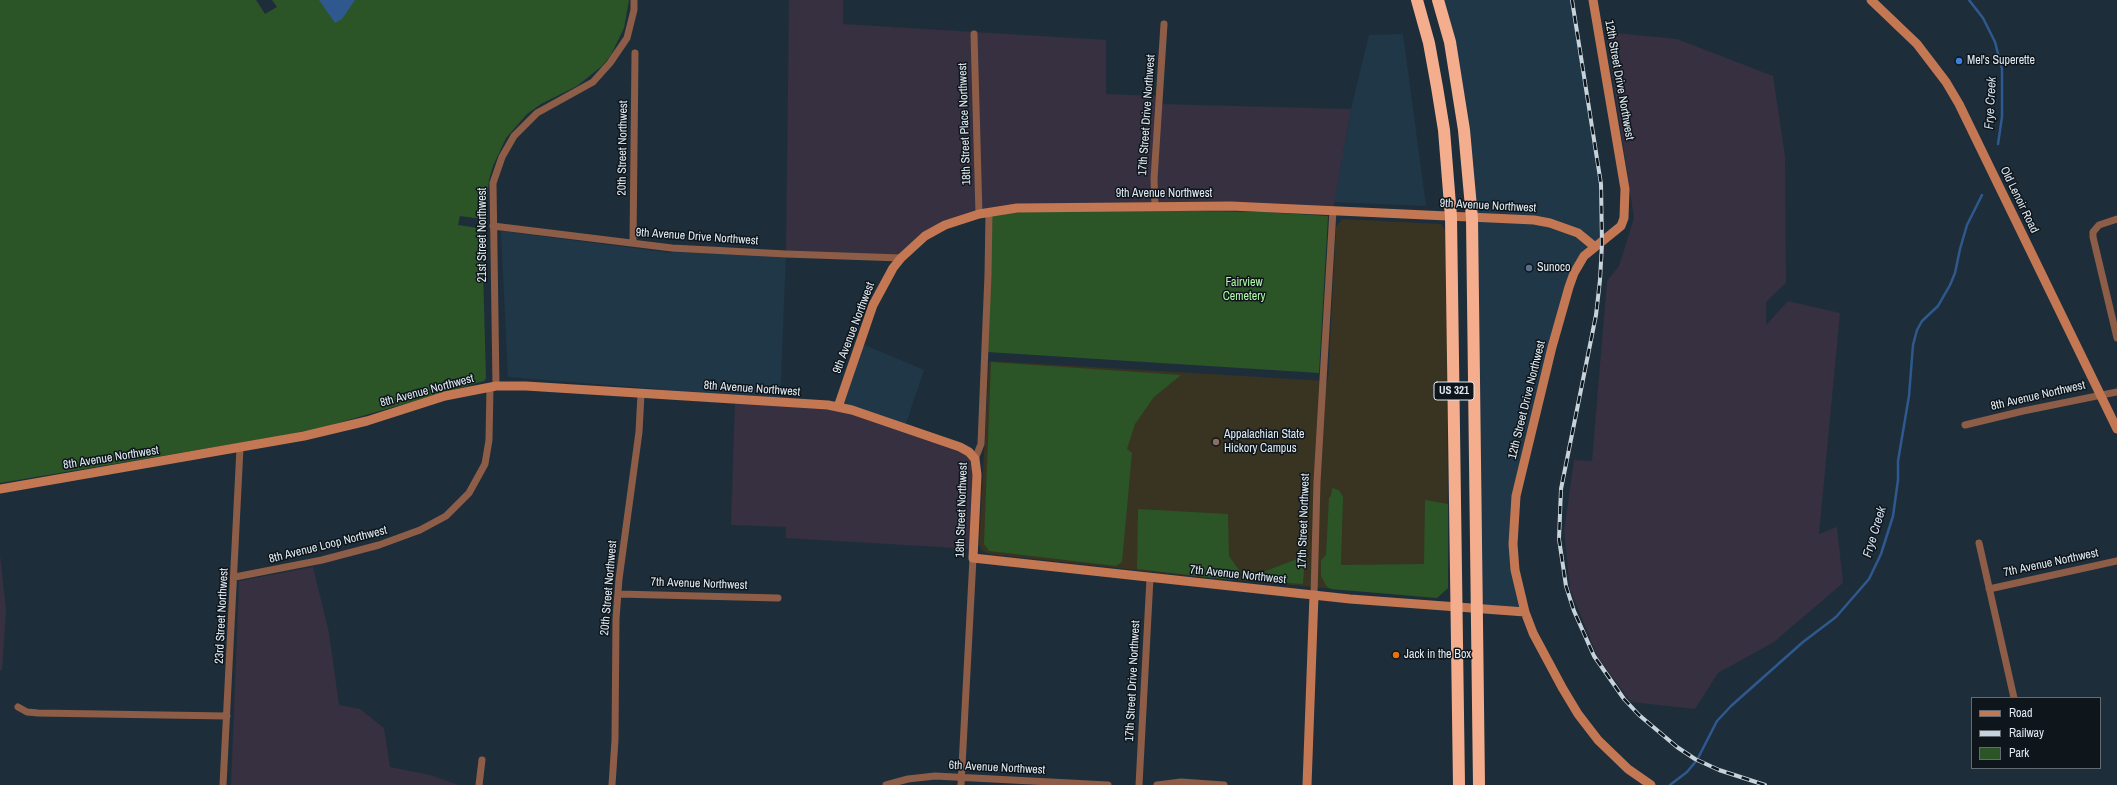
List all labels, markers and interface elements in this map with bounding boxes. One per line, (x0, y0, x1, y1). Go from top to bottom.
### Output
street label: 12th Street Drive Northwest (1601, 19, 1637, 141)
street label: 17th Street Drive Northwest (1136, 54, 1158, 176)
place label: Mel's Superette (1967, 54, 2035, 68)
marker: Mel's Superette (1954, 56, 1964, 66)
street label: 18th Street Place Northwest (956, 63, 974, 185)
water label: Frye Creek (1982, 76, 2000, 130)
street label: 20th Street Northwest (615, 100, 631, 196)
street label: Old Lenoir Road (1997, 164, 2041, 236)
street label: 9th Avenue Northwest (1116, 187, 1212, 201)
street label: 21st Street Northwest (476, 188, 490, 282)
street label: 9th Avenue Northwest (1439, 196, 1537, 216)
street label: 9th Avenue Drive Northwest (635, 226, 759, 248)
place label: Sunoco (1537, 261, 1570, 275)
marker: Sunoco (1524, 263, 1534, 273)
park label: Fairview Cemetery (1223, 276, 1265, 304)
street label: 9th Avenue Northwest (830, 280, 878, 376)
street label: 12th Street Drive Northwest (1505, 339, 1549, 461)
street label: 8th Avenue Northwest (378, 372, 476, 410)
street label: 8th Avenue Northwest (703, 378, 801, 400)
street label: 8th Avenue Northwest (1989, 378, 2087, 414)
road number: US 321 (1434, 382, 1474, 400)
place label: Appalachian State Hickory Campus (1224, 428, 1304, 456)
marker: Appalachian State Hickory Campus (1211, 437, 1221, 447)
street label: 8th Avenue Northwest (62, 443, 160, 473)
street label: 18th Street Northwest (953, 462, 971, 558)
street label: 17th Street Northwest (1295, 473, 1313, 569)
water label: Frye Creek (1860, 505, 1890, 559)
street label: 8th Avenue Loop Northwest (267, 523, 389, 567)
street label: 20th Street Northwest (598, 540, 620, 636)
street label: 7th Avenue Northwest (2002, 546, 2100, 580)
street label: 7th Avenue Northwest (1189, 563, 1287, 587)
street label: 23rd Street Northwest (212, 568, 232, 664)
street label: 7th Avenue Northwest (650, 575, 748, 593)
street label: 17th Street Drive Northwest (1123, 620, 1143, 742)
place label: Jack in the Box (1404, 648, 1471, 662)
marker: Jack in the Box (1391, 650, 1401, 660)
legend (1971, 697, 2101, 769)
text: Road (2009, 705, 2033, 721)
text: Railway (2009, 725, 2044, 741)
text: Park (2009, 745, 2029, 761)
street label: 6th Avenue Northwest (948, 758, 1046, 778)

